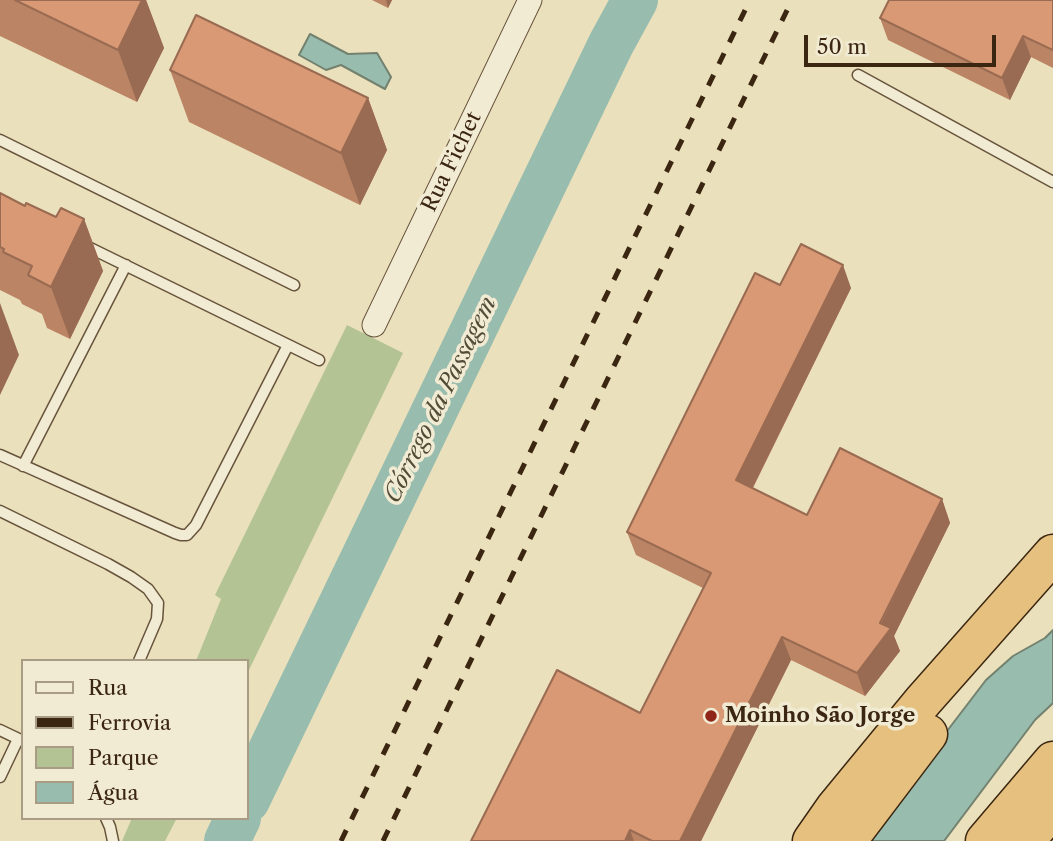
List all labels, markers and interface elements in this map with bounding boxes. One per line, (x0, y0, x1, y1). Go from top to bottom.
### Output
scale bar (808, 21, 1000, 65)
text: 50 m (817, 34, 867, 59)
street label: Rua Fichet (417, 108, 487, 216)
water label: Córrego da Passagem (379, 293, 503, 507)
legend (21, 659, 248, 820)
text: Rua (88, 675, 127, 700)
place label: Moinho São Jorge (725, 703, 915, 729)
marker: Moinho São Jorge (703, 708, 719, 724)
text: Ferrovia (88, 710, 171, 735)
text: Parque (88, 745, 159, 770)
text: Água (88, 780, 139, 805)

